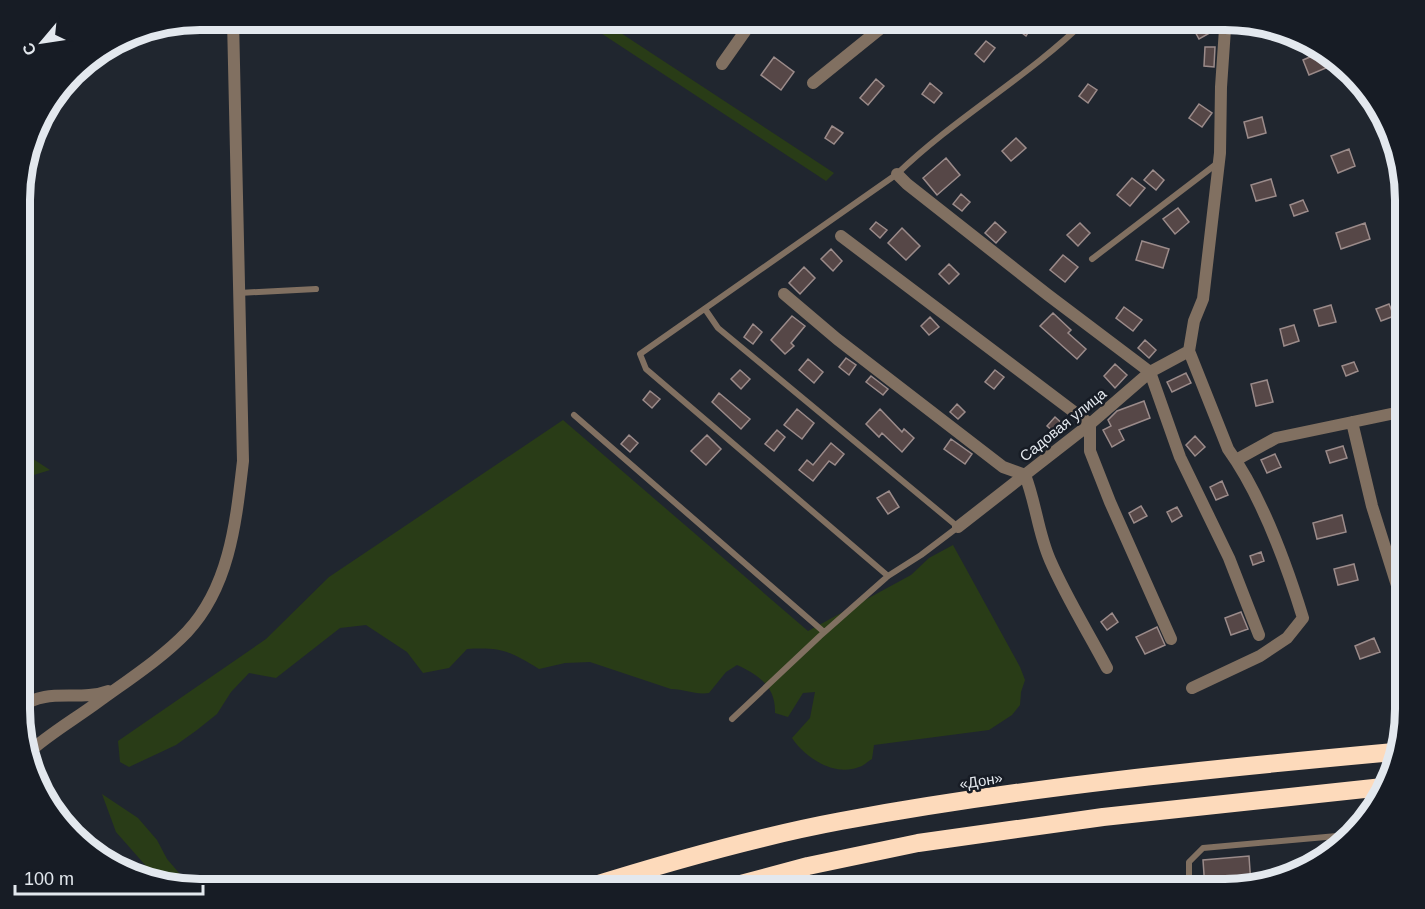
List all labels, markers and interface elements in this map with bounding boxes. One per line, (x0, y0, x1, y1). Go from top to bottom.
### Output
north arrow (12, 12, 72, 72)
text: С (19, 39, 40, 58)
street label: Садовая улица (1016, 384, 1110, 465)
street label: «Дон» (958, 769, 1004, 792)
scale bar (15, 858, 202, 896)
text: 100 m (24, 869, 74, 889)

